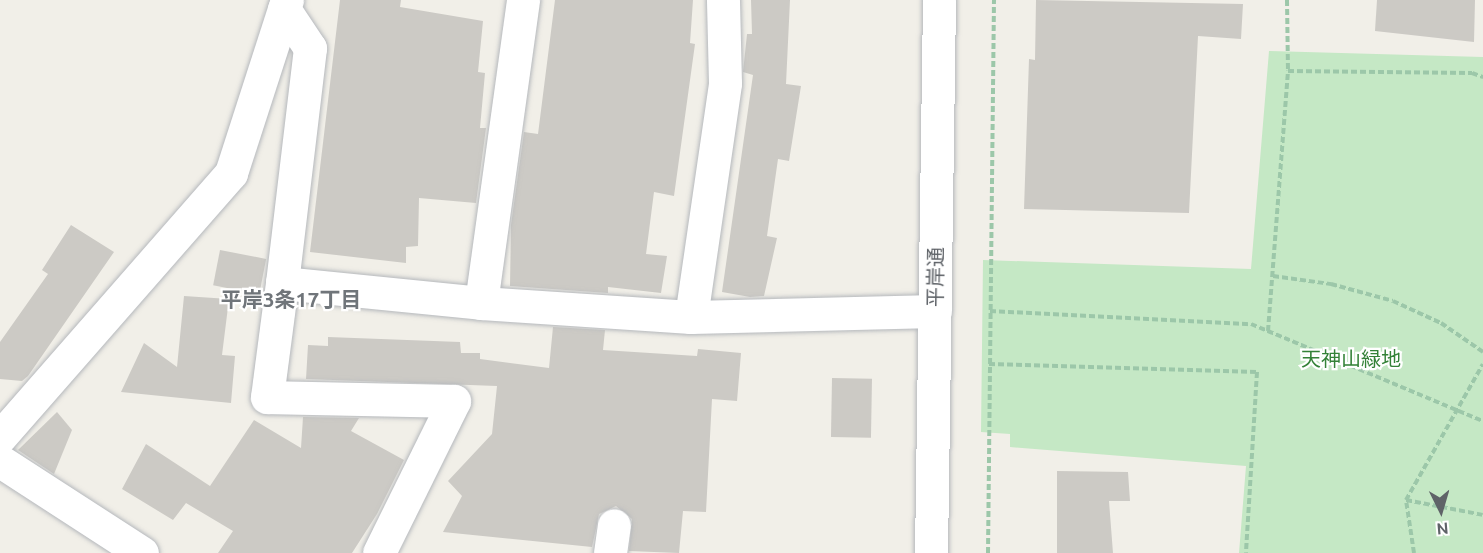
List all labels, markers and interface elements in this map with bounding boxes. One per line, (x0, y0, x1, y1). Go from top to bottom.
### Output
street label: 平岸通 (922, 247, 948, 307)
district label: 平岸3条17丁目 (221, 286, 361, 312)
park label: 天神山緑地 (1301, 346, 1401, 370)
north arrow (1411, 481, 1471, 541)
text: N (1436, 519, 1449, 538)

